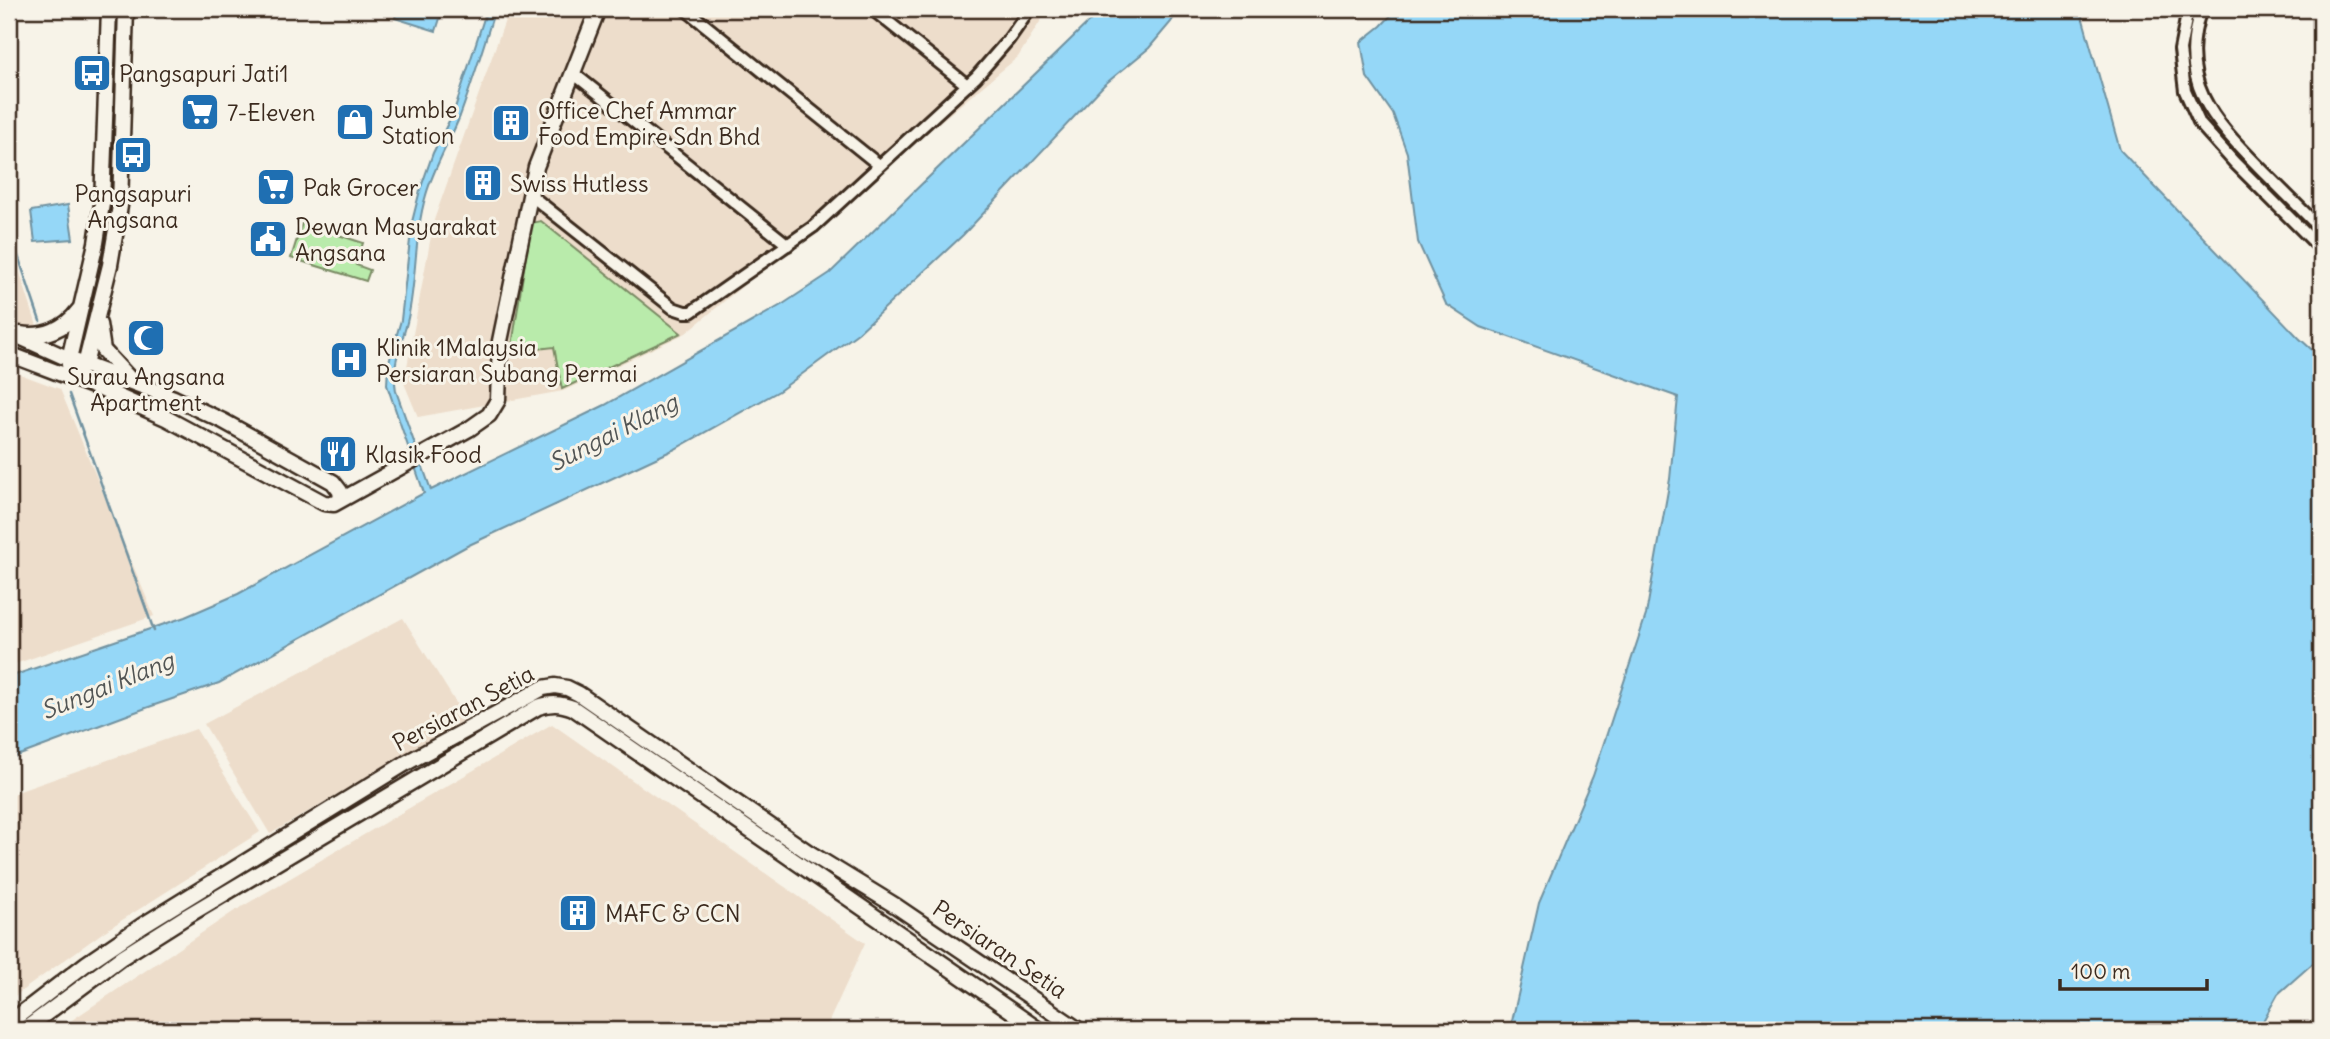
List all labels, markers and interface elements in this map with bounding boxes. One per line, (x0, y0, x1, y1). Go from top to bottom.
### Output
bus stop icon: Pangsapuri Jati1 (71, 52, 113, 94)
place label: Pangsapuri Jati1 (119, 59, 289, 88)
supermarket icon: 7-Eleven (179, 91, 221, 133)
place label: Jumble Station (382, 95, 458, 150)
place label: Office Chef Ammar Food Empire Sdn Bhd (538, 96, 760, 151)
place label: 7-Eleven (227, 98, 315, 127)
shop icon: Jumble Station (334, 101, 376, 143)
building icon: Office Chef Ammar Food Empire Sdn Bhd (490, 102, 532, 144)
bus stop icon: Pangsapuri Angsana (112, 134, 154, 176)
building icon: Swiss Hutless (462, 162, 504, 204)
supermarket icon: Pak Grocer (255, 166, 297, 208)
place label: Swiss Hutless (510, 169, 648, 198)
place label: Pak Grocer (303, 173, 419, 202)
place label: Pangsapuri Angsana (74, 179, 192, 234)
place label: Dewan Masyarakat Angsana (295, 212, 497, 267)
public building icon: Dewan Masyarakat Angsana (247, 218, 289, 260)
mosque icon: Surau Angsana Apartment (125, 317, 167, 359)
place label: Klinik 1Malaysia Persiaran Subang Permai (376, 333, 637, 388)
hospital icon: Klinik 1Malaysia Persiaran Subang Permai (328, 339, 370, 381)
place label: Surau Angsana Apartment (67, 362, 225, 417)
water label: Sungai Klang (544, 386, 684, 477)
restaurant icon: Klasik Food (317, 433, 359, 475)
place label: Klasik Food (365, 440, 482, 469)
water label: Sungai Klang (36, 644, 179, 725)
street label: Persiaran Setia (387, 659, 539, 757)
building icon: MAFC & CCN (557, 892, 599, 934)
street label: Persiaran Setia (927, 893, 1073, 1005)
place label: MAFC & CCN (605, 899, 741, 928)
scale bar (2060, 948, 2208, 992)
text: 100 m (2071, 958, 2130, 985)

